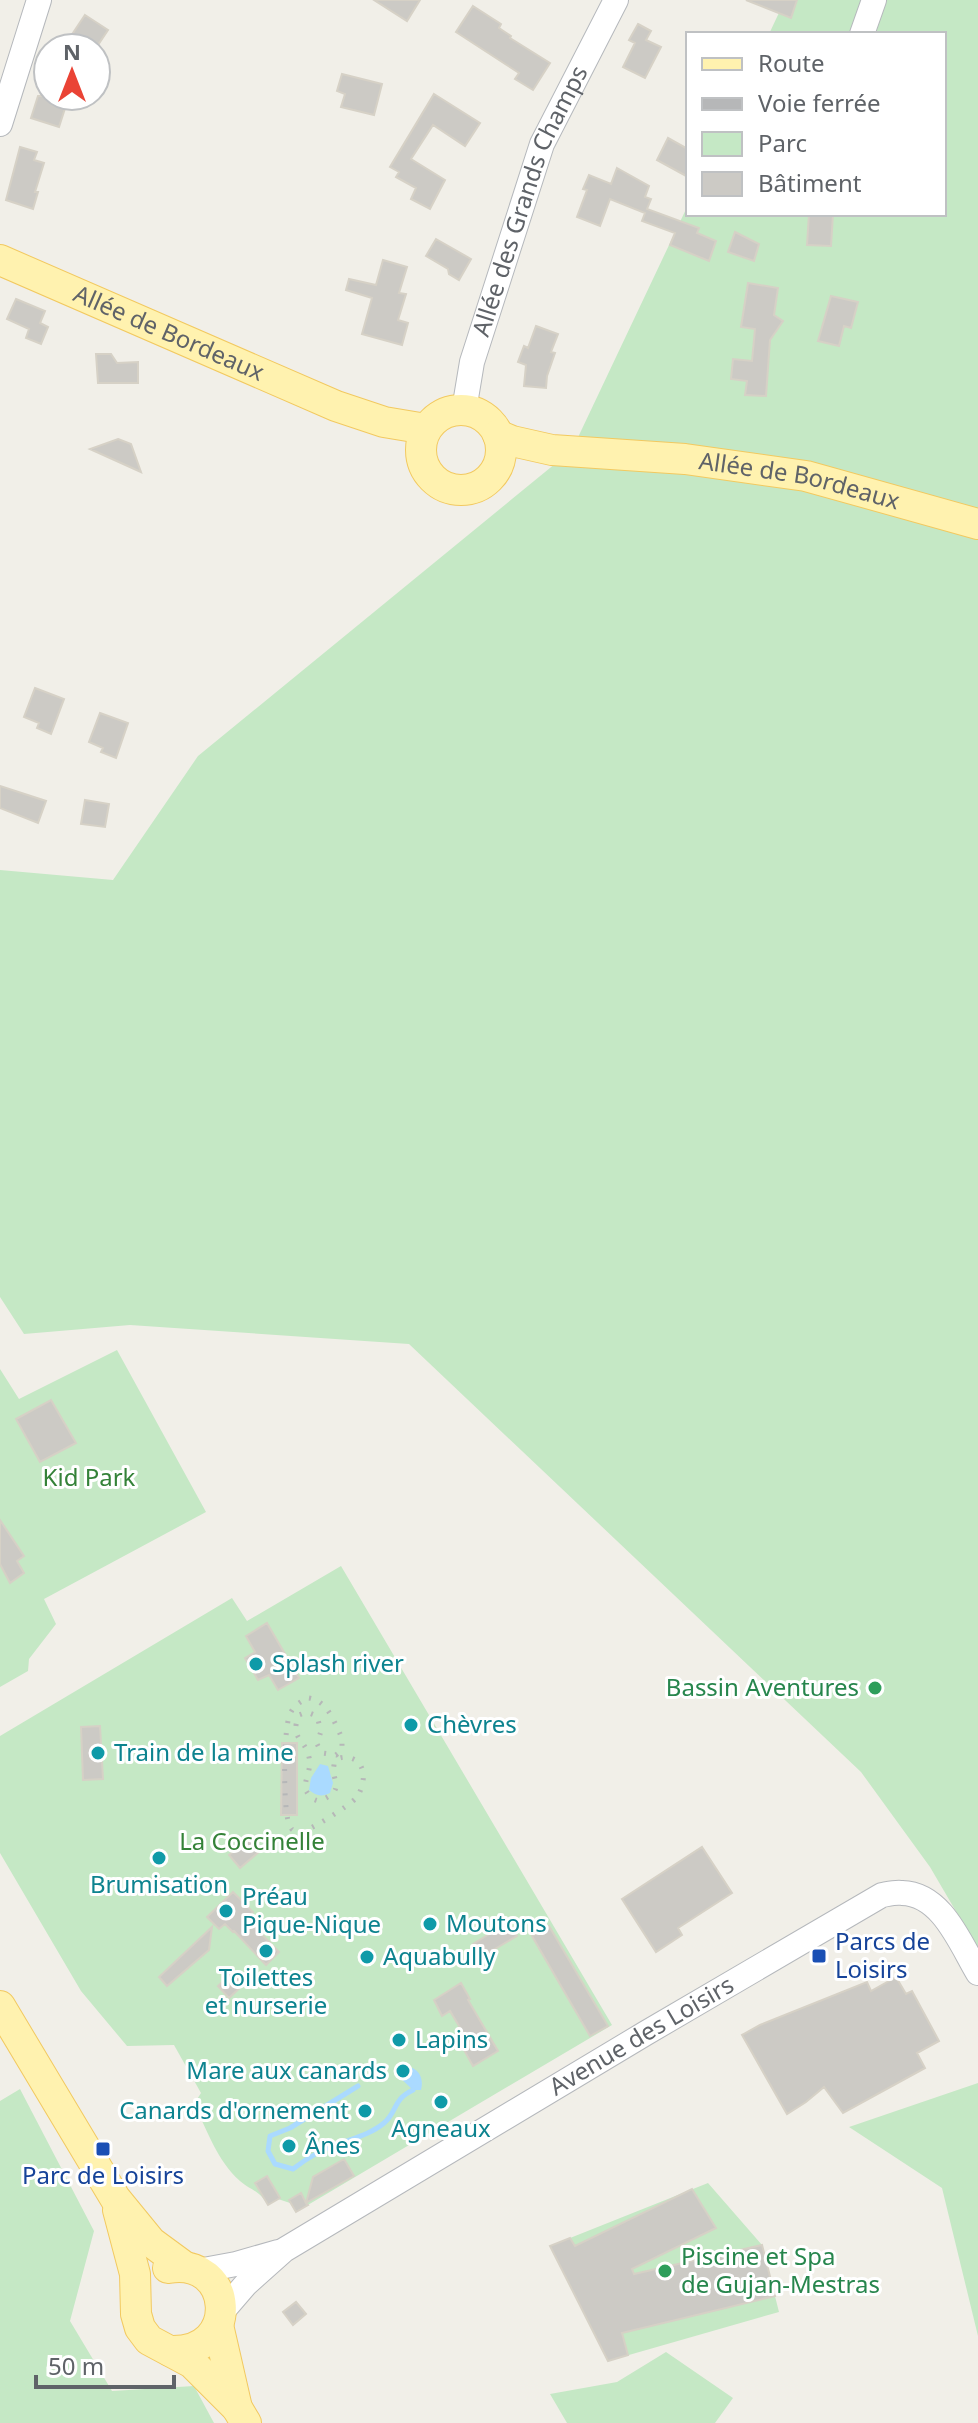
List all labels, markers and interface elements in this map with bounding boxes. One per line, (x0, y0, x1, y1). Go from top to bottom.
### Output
north arrow (32, 32, 112, 112)
legend (686, 32, 946, 216)
text: N (63, 36, 81, 66)
text: Route (758, 46, 824, 79)
street label: Allée des Grands Champs (463, 59, 595, 340)
text: Voie ferrée (758, 86, 881, 119)
text: Parc (758, 126, 807, 159)
text: Bâtiment (758, 166, 862, 199)
street label: Allée de Bordeaux (69, 276, 270, 388)
street label: Allée de Bordeaux (697, 443, 904, 516)
park label: Kid Park (43, 1460, 136, 1493)
place label: Splash river (272, 1646, 404, 1679)
marker: Splash river (247, 1655, 265, 1673)
place label: Bassin Aventures (666, 1670, 859, 1703)
marker: Bassin Aventures (866, 1679, 884, 1697)
place label: Chèvres (427, 1707, 517, 1740)
marker: Chèvres (402, 1716, 420, 1734)
place label: Train de la mine (114, 1735, 294, 1768)
marker: Train de la mine (89, 1744, 107, 1762)
park label: La Coccinelle (179, 1824, 325, 1857)
marker: Brumisation (150, 1849, 168, 1867)
place label: Brumisation (90, 1867, 228, 1900)
place label: Préau Pique-Nique (242, 1879, 381, 1940)
marker: Préau Pique-Nique (217, 1902, 235, 1920)
place label: Moutons (446, 1906, 547, 1939)
marker: Moutons (421, 1915, 439, 1933)
place label: Parcs de Loisirs (835, 1924, 930, 1985)
place label: Aquabully (383, 1939, 496, 1972)
marker: Toilettes et nurserie (257, 1942, 275, 1960)
marker: Parcs de Loisirs (810, 1947, 828, 1965)
marker: Aquabully (358, 1948, 376, 1966)
place label: Toilettes et nurserie (205, 1960, 327, 2021)
street label: Avenue des Loisirs (543, 1967, 739, 2102)
place label: Lapins (415, 2022, 488, 2055)
marker: Lapins (390, 2031, 408, 2049)
place label: Mare aux canards (186, 2053, 387, 2086)
marker: Mare aux canards (394, 2062, 412, 2080)
place label: Canards d'ornement (119, 2093, 349, 2126)
marker: Agneaux (432, 2093, 450, 2111)
marker: Canards d'ornement (356, 2102, 374, 2120)
place label: Agneaux (391, 2111, 491, 2144)
place label: Ânes (305, 2128, 360, 2161)
marker: Ânes (280, 2137, 298, 2155)
marker: Parc de Loisirs (94, 2140, 112, 2158)
place label: Parc de Loisirs (22, 2158, 184, 2191)
place label: Piscine et Spa de Gujan-Mestras (681, 2239, 880, 2300)
marker: Piscine et Spa de Gujan-Mestras (656, 2262, 674, 2280)
scale bar (36, 2339, 174, 2389)
text: 50 m (48, 2349, 104, 2382)

